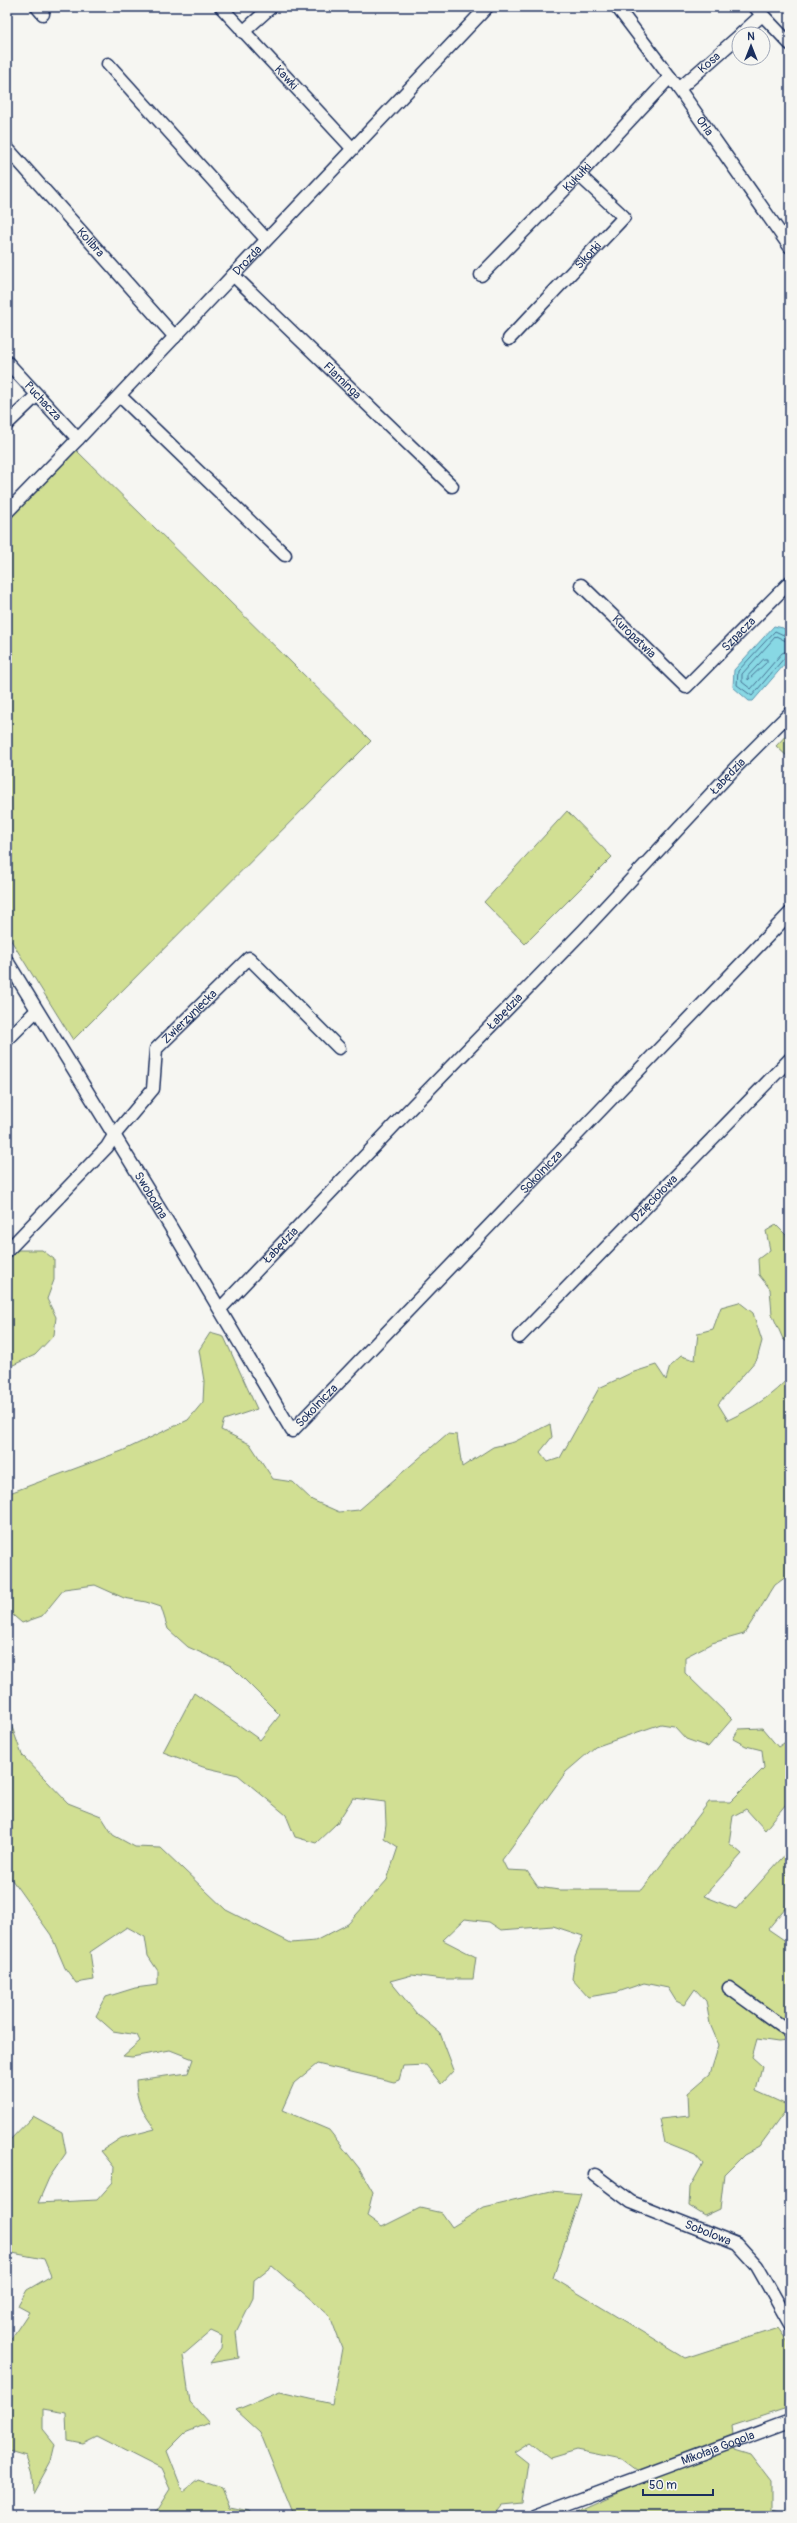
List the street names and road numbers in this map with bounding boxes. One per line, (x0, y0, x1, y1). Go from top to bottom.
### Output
street label: Kosa (695, 49, 724, 77)
street label: Kawki (271, 62, 301, 93)
street label: Orla (693, 114, 717, 139)
street label: Kukułki (560, 160, 595, 195)
street label: Kolibra (73, 225, 108, 261)
street label: Sikorki (572, 239, 605, 272)
street label: Drozda (230, 242, 266, 279)
street label: Flaminga (320, 359, 364, 403)
street label: Puchacza (21, 379, 65, 424)
street label: Kuropatwia (609, 612, 659, 662)
street label: Szpacza (719, 614, 759, 655)
street label: Łabędzia (707, 755, 749, 799)
street label: Zwierzyniecka (159, 986, 221, 1047)
street label: Łabędzia (484, 990, 526, 1034)
street label: Sokolnicza (517, 1147, 566, 1197)
street label: Swobodna (131, 1169, 171, 1222)
street label: Dzięciołowa (628, 1171, 681, 1225)
street label: Łabędzia (259, 1224, 302, 1268)
street label: Sokolnicza (292, 1381, 341, 1431)
street label: Sobolowa (683, 2217, 734, 2249)
street label: Mikołaja Gogola (679, 2428, 757, 2469)

